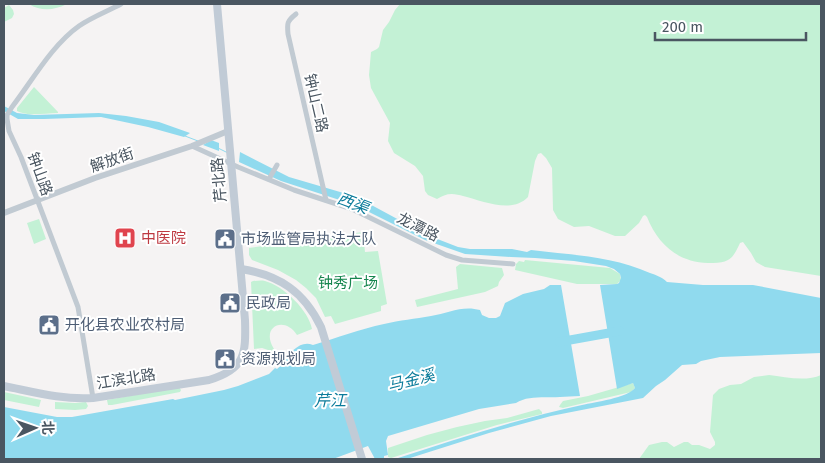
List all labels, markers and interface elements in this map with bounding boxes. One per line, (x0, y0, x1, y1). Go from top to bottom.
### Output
scale bar (655, 10, 806, 42)
text: 200 m (662, 18, 703, 36)
street label: 钟山二路 (300, 72, 332, 134)
street label: 解放街 (88, 144, 136, 176)
street label: 钟山路 (24, 150, 56, 198)
street label: 芹北路 (208, 157, 230, 203)
water label: 西渠 (335, 188, 373, 218)
street label: 龙潭路 (394, 209, 442, 245)
hospital icon: 中医院 (113, 226, 137, 250)
public building icon: 市场监管局执法大队 (213, 227, 237, 251)
place label: 中医院 (141, 229, 186, 247)
place label: 市场监管局执法大队 (241, 230, 376, 248)
park label: 钟秀广场 (318, 274, 378, 292)
public building icon: 民政局 (218, 291, 242, 315)
place label: 民政局 (246, 294, 291, 312)
public building icon: 开化县农业农村局 (37, 313, 61, 337)
place label: 开化县农业农村局 (65, 316, 185, 334)
public building icon: 资源规划局 (213, 347, 237, 371)
place label: 资源规划局 (241, 350, 316, 368)
water label: 马金溪 (385, 364, 439, 395)
street label: 江滨北路 (95, 365, 157, 393)
water label: 芹江 (314, 391, 348, 410)
north arrow (10, 403, 60, 453)
text: 北 (39, 420, 56, 435)

